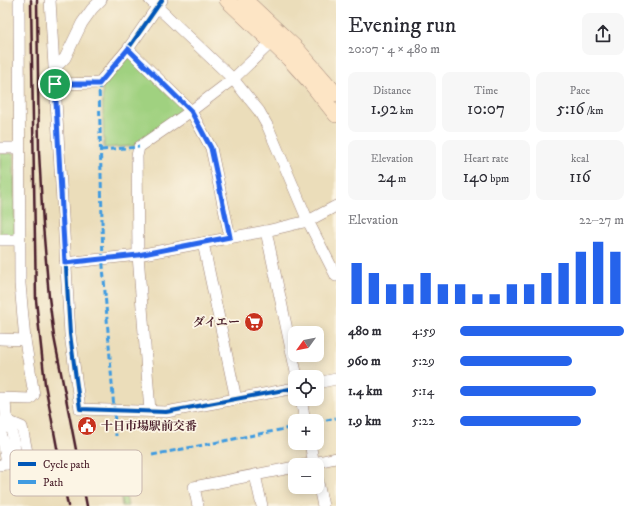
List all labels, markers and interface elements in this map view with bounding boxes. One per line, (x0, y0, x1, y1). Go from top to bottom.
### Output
text: Evening run (348, 12, 456, 39)
button: share (582, 13, 624, 55)
text: 20:07 · 4 × 480 m (348, 41, 440, 57)
pin (38, 67, 72, 101)
icon: arrive (44, 73, 66, 95)
text: Distance (373, 84, 411, 98)
text: Time (474, 84, 498, 98)
text: Pace (570, 84, 590, 98)
text: 1.92 (370, 98, 398, 120)
text: 10:07 (467, 98, 505, 120)
text: 5:16 (557, 98, 584, 120)
text: km (398, 104, 414, 118)
text: /km (584, 104, 604, 118)
text: Elevation (371, 152, 413, 166)
text: Heart rate (463, 152, 509, 166)
text: kcal (571, 152, 589, 166)
text: 24 (378, 166, 396, 188)
text: 140 (463, 166, 488, 188)
text: 116 (569, 166, 591, 188)
text: m (396, 172, 406, 186)
text: bpm (488, 172, 509, 186)
text: Elevation (348, 212, 398, 228)
text: 22–27 m (579, 212, 624, 228)
supermarket icon: ダイエー (243, 311, 265, 333)
place label: ダイエー (193, 315, 240, 330)
text: 480 m (348, 323, 382, 339)
text: 4:59 (412, 323, 436, 339)
north arrow (288, 326, 324, 362)
map controls (288, 326, 324, 494)
text: 960 m (348, 353, 381, 369)
text: 5:29 (412, 353, 435, 369)
button: locate (288, 370, 324, 406)
text: 1.4 km (348, 383, 382, 399)
text: 5:14 (412, 383, 434, 399)
text: 1.9 km (348, 413, 381, 429)
text: 5:22 (412, 413, 435, 429)
button: + (288, 414, 324, 450)
public building icon: 十日市場駅前交番 (76, 415, 98, 437)
place label: 十日市場駅前交番 (101, 419, 197, 434)
legend (10, 450, 142, 496)
text: Cycle path (43, 458, 90, 472)
button: − (288, 458, 324, 494)
text: Path (43, 476, 64, 490)

